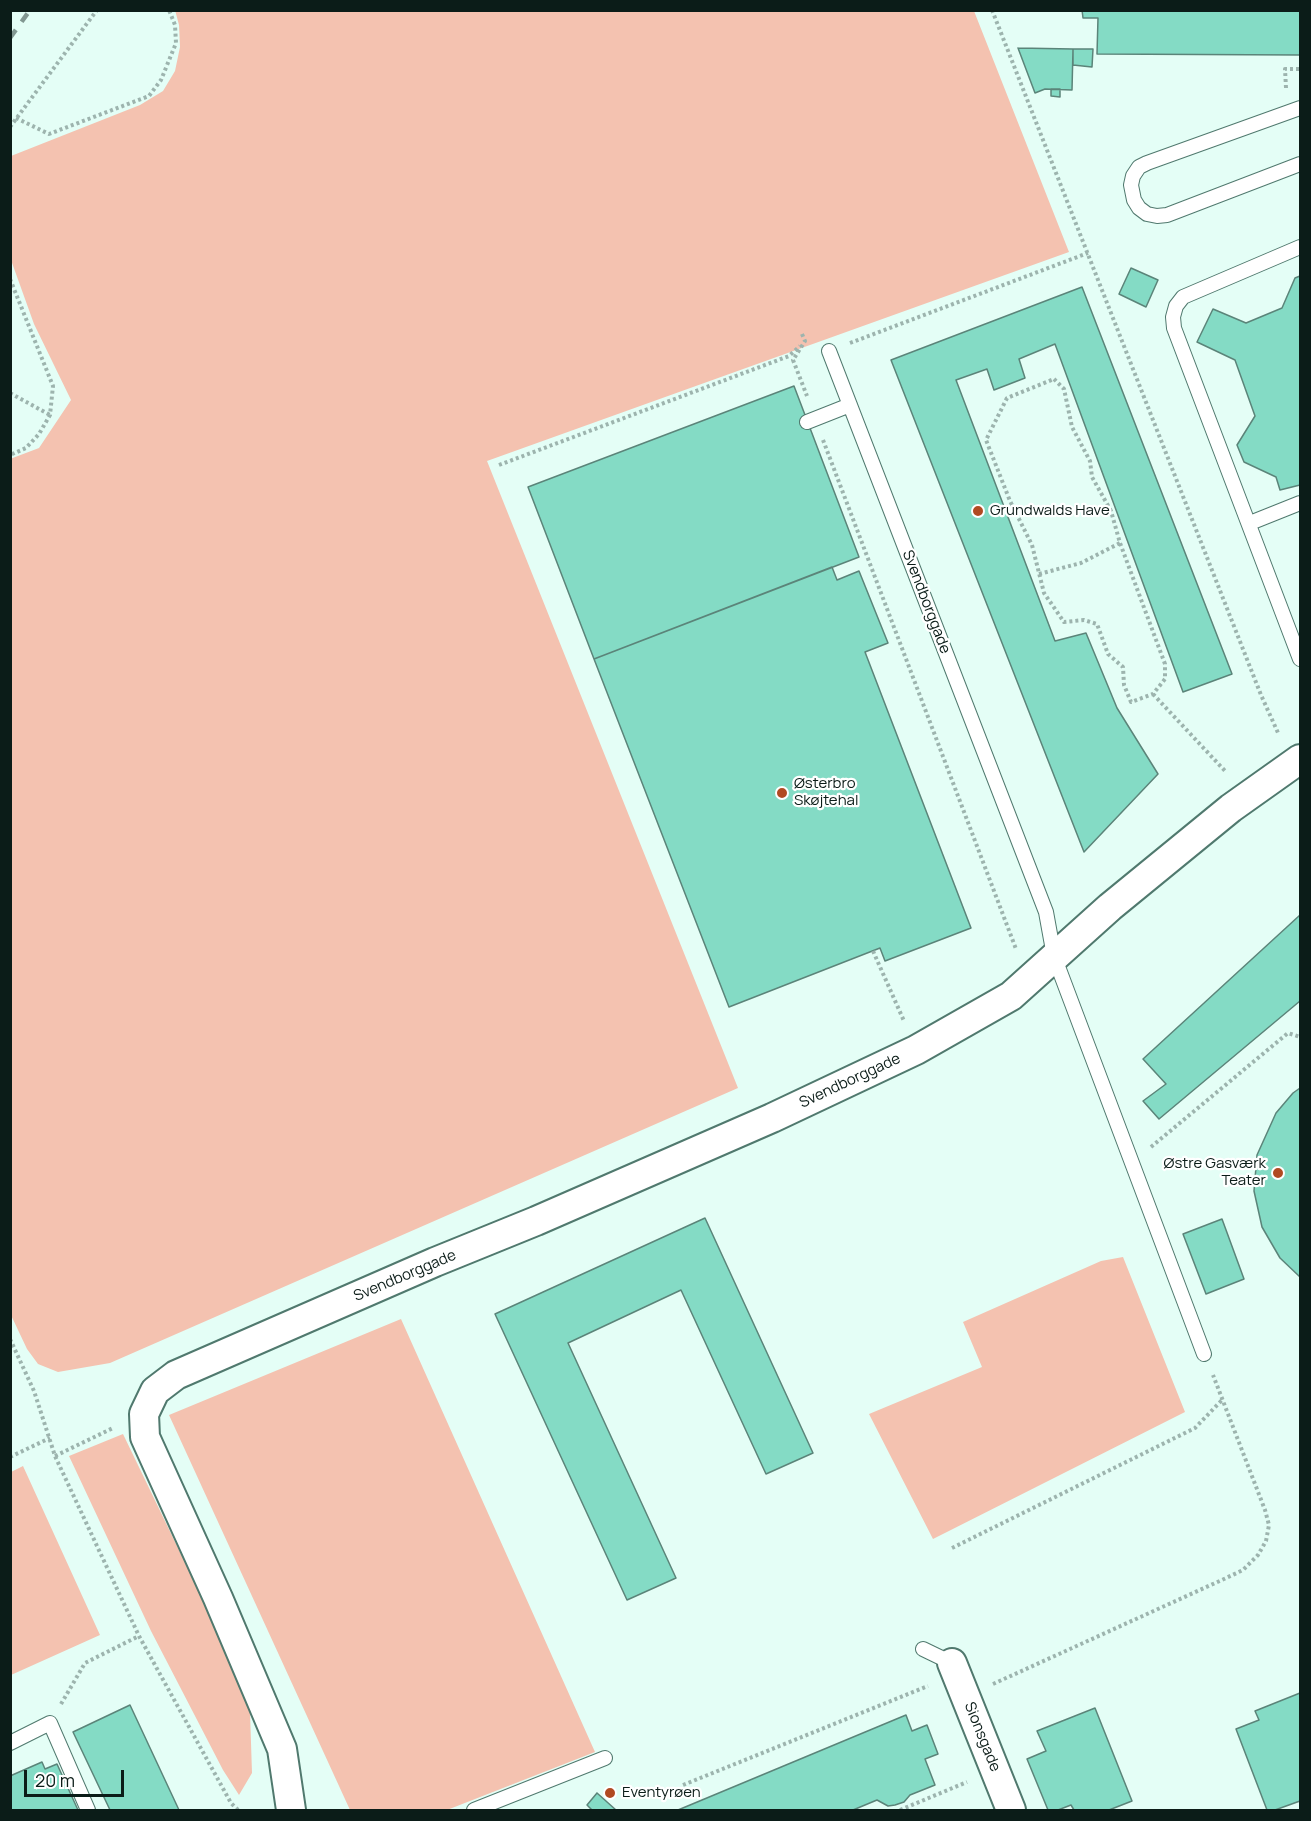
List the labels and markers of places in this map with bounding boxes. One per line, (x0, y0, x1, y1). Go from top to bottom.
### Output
place label: Grundwalds Have (990, 502, 1110, 520)
marker: Grundwalds Have (971, 504, 985, 518)
place label: Østerbro Skøjtehal (794, 775, 858, 810)
marker: Østerbro Skøjtehal (775, 786, 789, 800)
place label: Østre Gasværk Teater (1164, 1155, 1266, 1190)
marker: Østre Gasværk Teater (1271, 1166, 1285, 1180)
place label: Eventyrøen (622, 1784, 701, 1802)
marker: Eventyrøen (603, 1786, 617, 1800)

